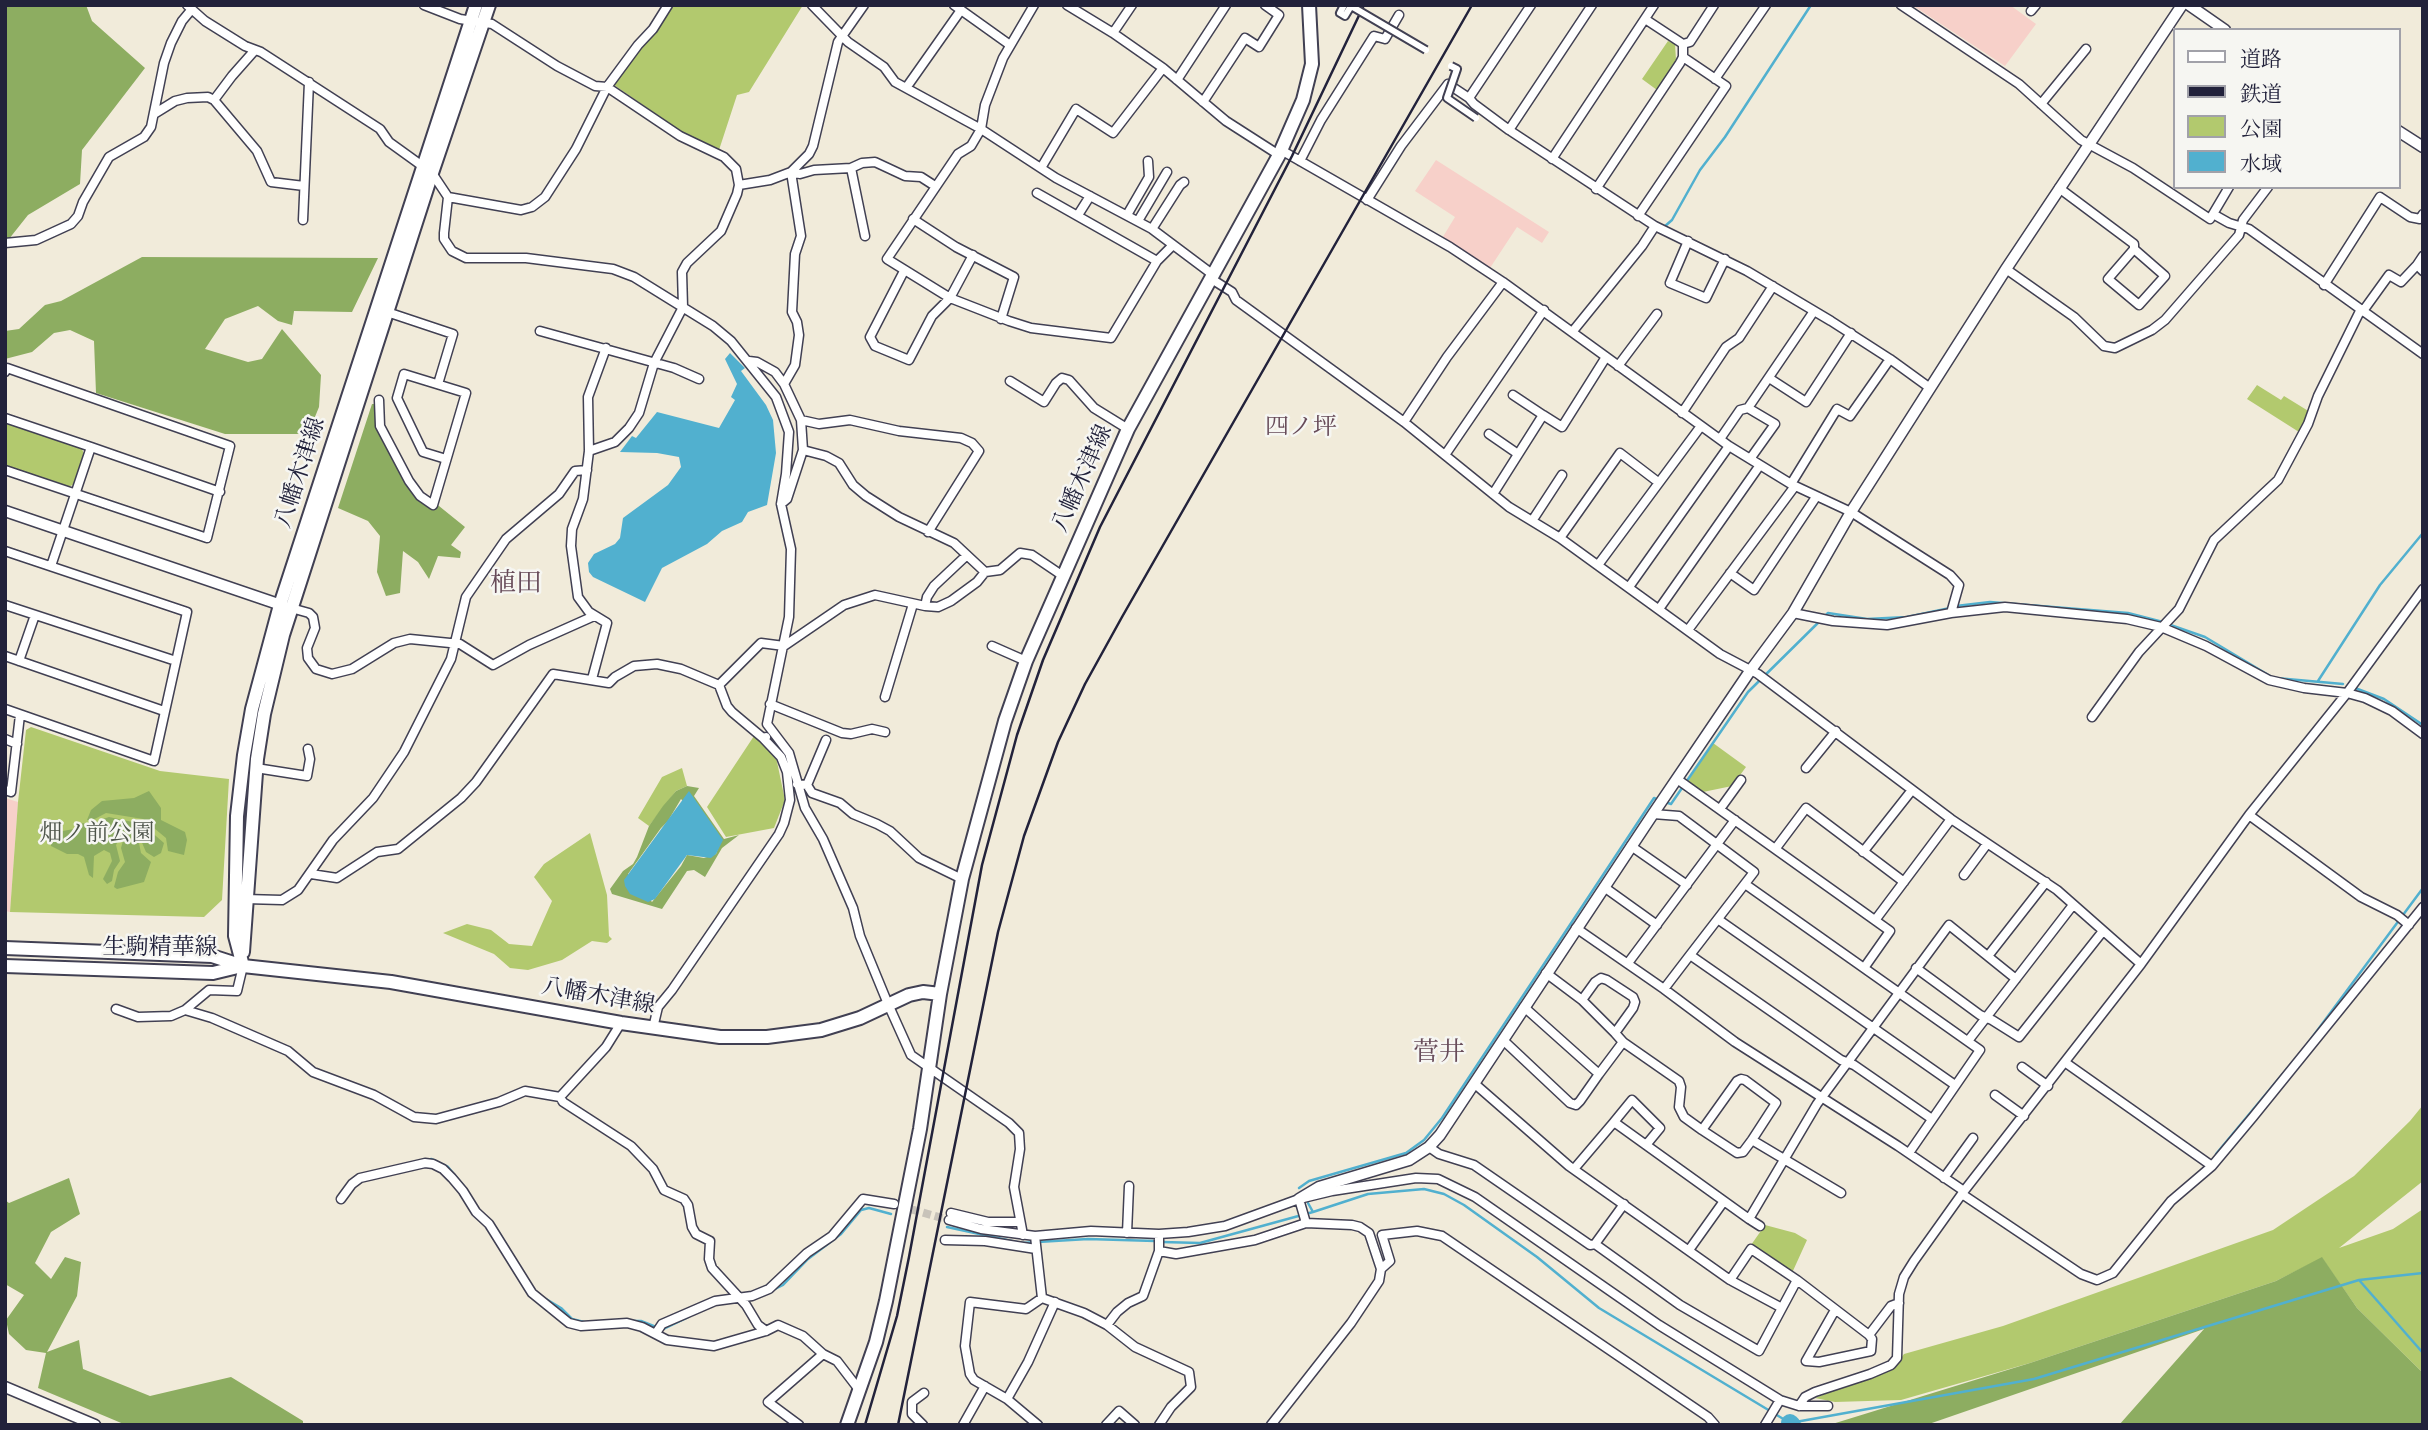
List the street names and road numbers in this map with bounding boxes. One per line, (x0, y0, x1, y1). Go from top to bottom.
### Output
street label: 八幡木津線 (270, 414, 332, 532)
street label: 八幡木津線 (1047, 421, 1119, 537)
street label: 生駒精華線 (103, 934, 217, 962)
street label: 八幡木津線 (539, 973, 657, 1021)

